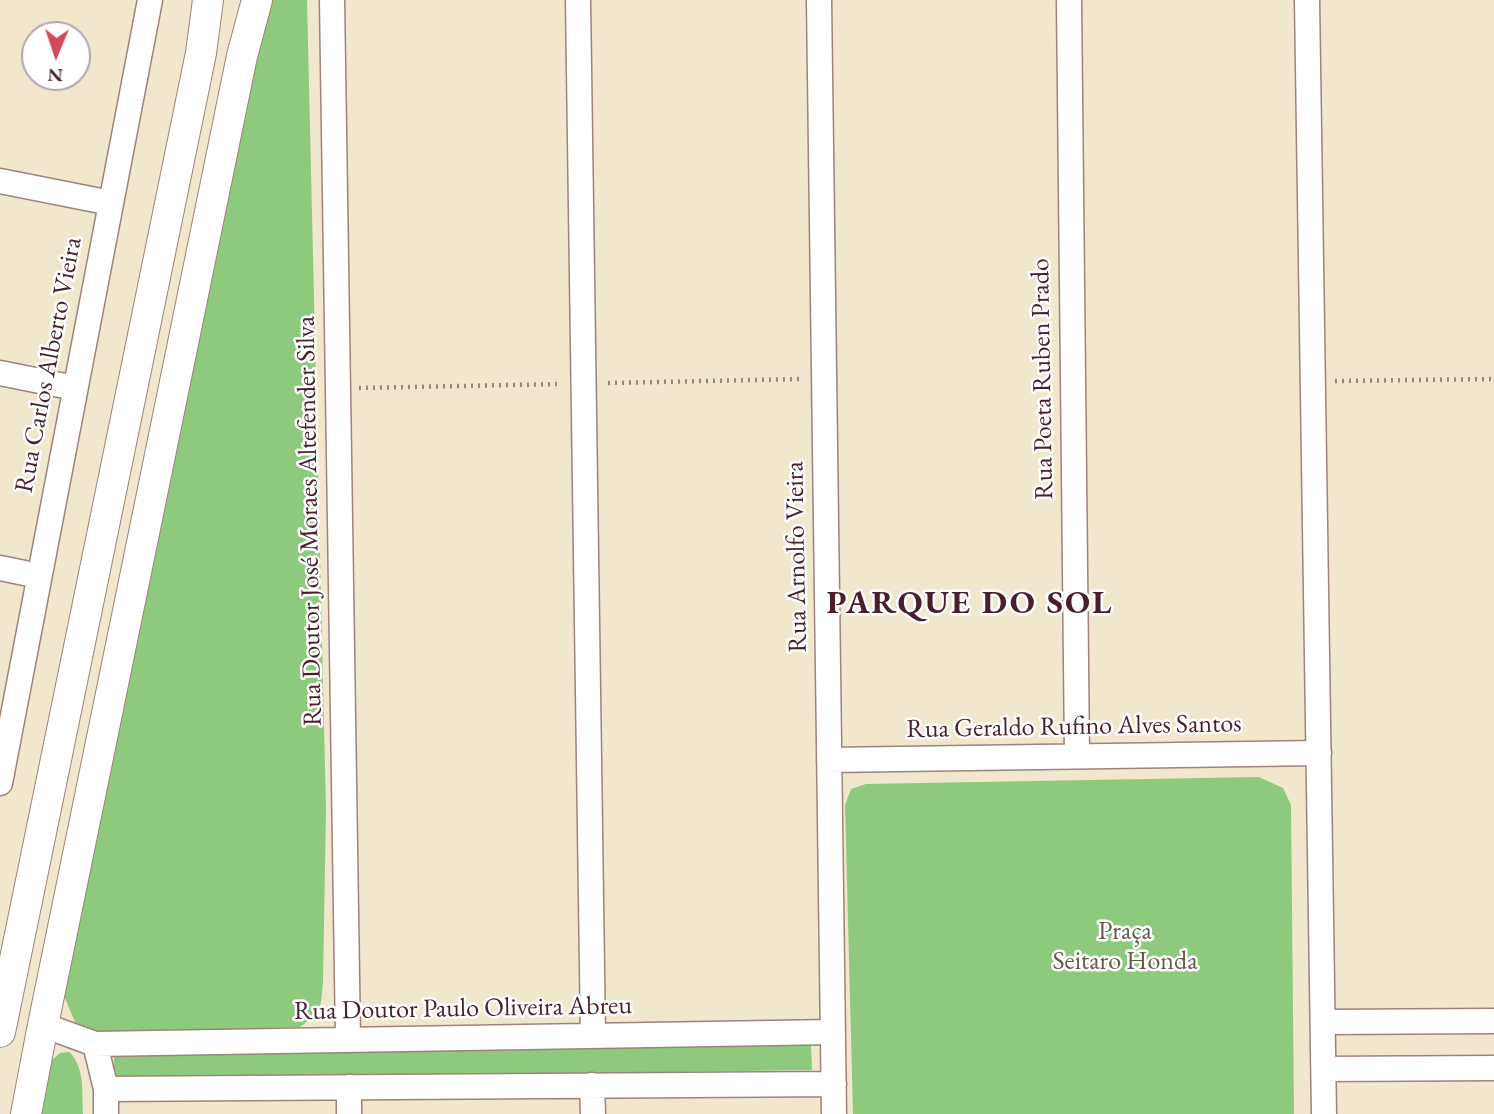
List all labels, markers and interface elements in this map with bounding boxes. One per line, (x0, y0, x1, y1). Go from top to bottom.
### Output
north arrow (21, 21, 91, 91)
text: N (47, 63, 63, 88)
street label: Rua Carlos Alberto Vieira (9, 235, 89, 495)
street label: Rua Poeta Ruben Prado (1025, 258, 1061, 500)
street label: Rua Doutor José Moraes Altefender Silva (291, 316, 329, 726)
street label: Rua Arnolfo Vieira (780, 461, 814, 653)
district label: PARQUE DO SOL (828, 584, 1112, 624)
street label: Rua Geraldo Rufino Alves Santos (906, 708, 1242, 746)
park label: Praça Seitaro Honda (1052, 916, 1198, 978)
street label: Rua Doutor Paulo Oliveira Abreu (294, 990, 632, 1028)

